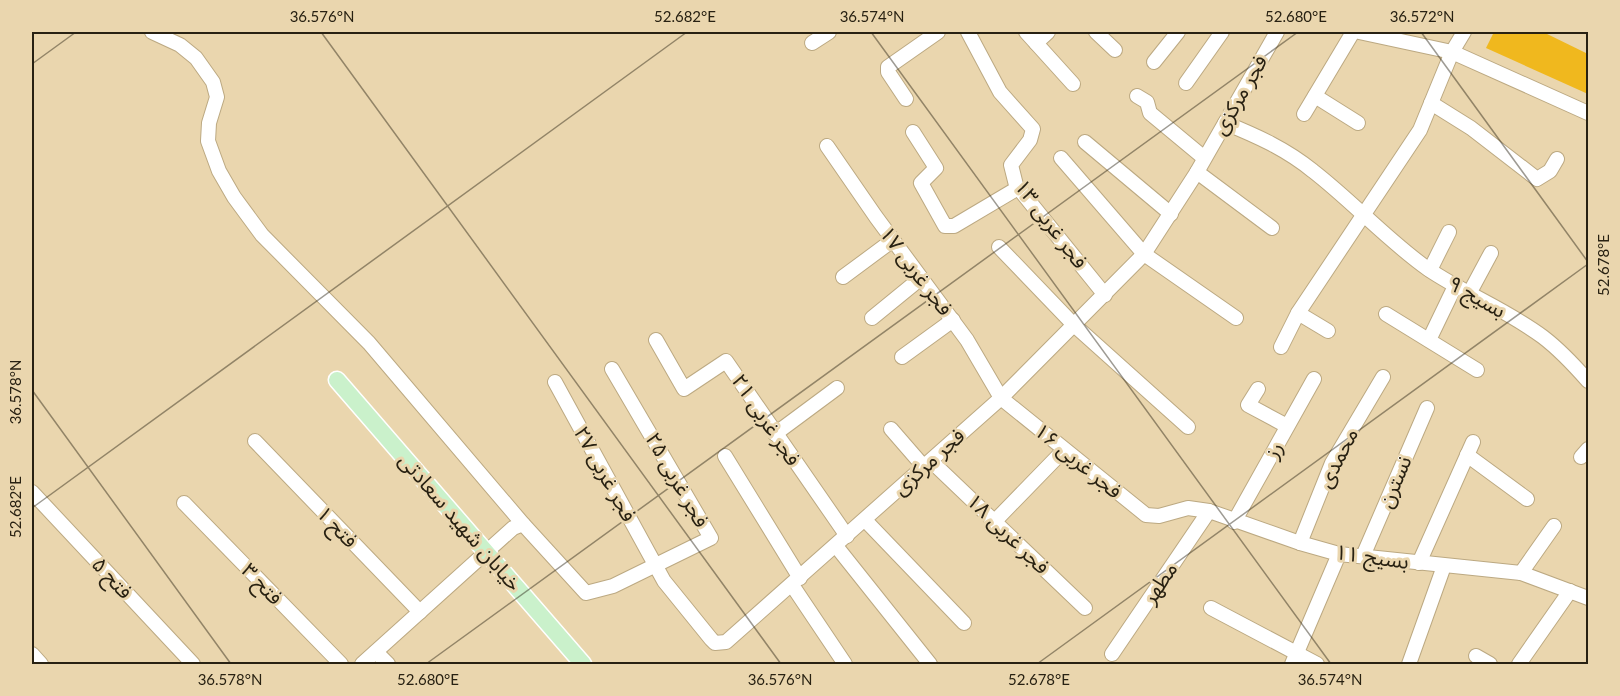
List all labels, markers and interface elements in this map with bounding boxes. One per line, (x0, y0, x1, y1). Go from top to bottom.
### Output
text: 36.576°N (290, 7, 354, 25)
text: 52.682°E (654, 7, 716, 25)
text: 36.574°N (840, 7, 904, 25)
text: 52.680°E (1265, 7, 1327, 25)
text: 36.572°N (1390, 7, 1454, 25)
street label: فجر مرکزی (1206, 50, 1272, 139)
street label: فجر غربی ۱۳ (1010, 174, 1094, 273)
street label: فجر غربی ۱۷ (875, 221, 959, 320)
text: 52.678°E (1594, 234, 1612, 296)
street label: بسیج ۹ (1442, 269, 1511, 326)
text: 36.578°N (6, 360, 24, 424)
street label: فجر غربی ۲۱ (727, 369, 807, 470)
street label: فجر غربی ۱۶ (1030, 417, 1128, 503)
street label: فجر غربی ۲۷ (569, 421, 643, 526)
street label: فجر مرکزی (887, 422, 970, 500)
street label: محمدی (1311, 423, 1363, 492)
street label: فجر غربی ۲۵ (640, 427, 715, 532)
street label: رز (1258, 436, 1288, 463)
street label: خیابان شهید سعادتی (394, 447, 528, 596)
street label: نسترن (1372, 452, 1417, 512)
text: 52.682°E (6, 476, 24, 538)
street label: فجر غربی ۱۸ (962, 487, 1056, 579)
street label: فتح ۱ (309, 500, 364, 555)
street label: بسیج ۱۱ (1333, 538, 1411, 577)
street label: فتح ۵ (85, 551, 139, 606)
street label: فتح ۳ (234, 557, 289, 612)
street label: مطهر (1135, 557, 1183, 609)
text: 36.578°N (198, 670, 262, 688)
text: 52.680°E (397, 670, 459, 688)
text: 36.576°N (748, 670, 812, 688)
text: 52.678°E (1008, 670, 1070, 688)
text: 36.574°N (1298, 670, 1362, 688)

